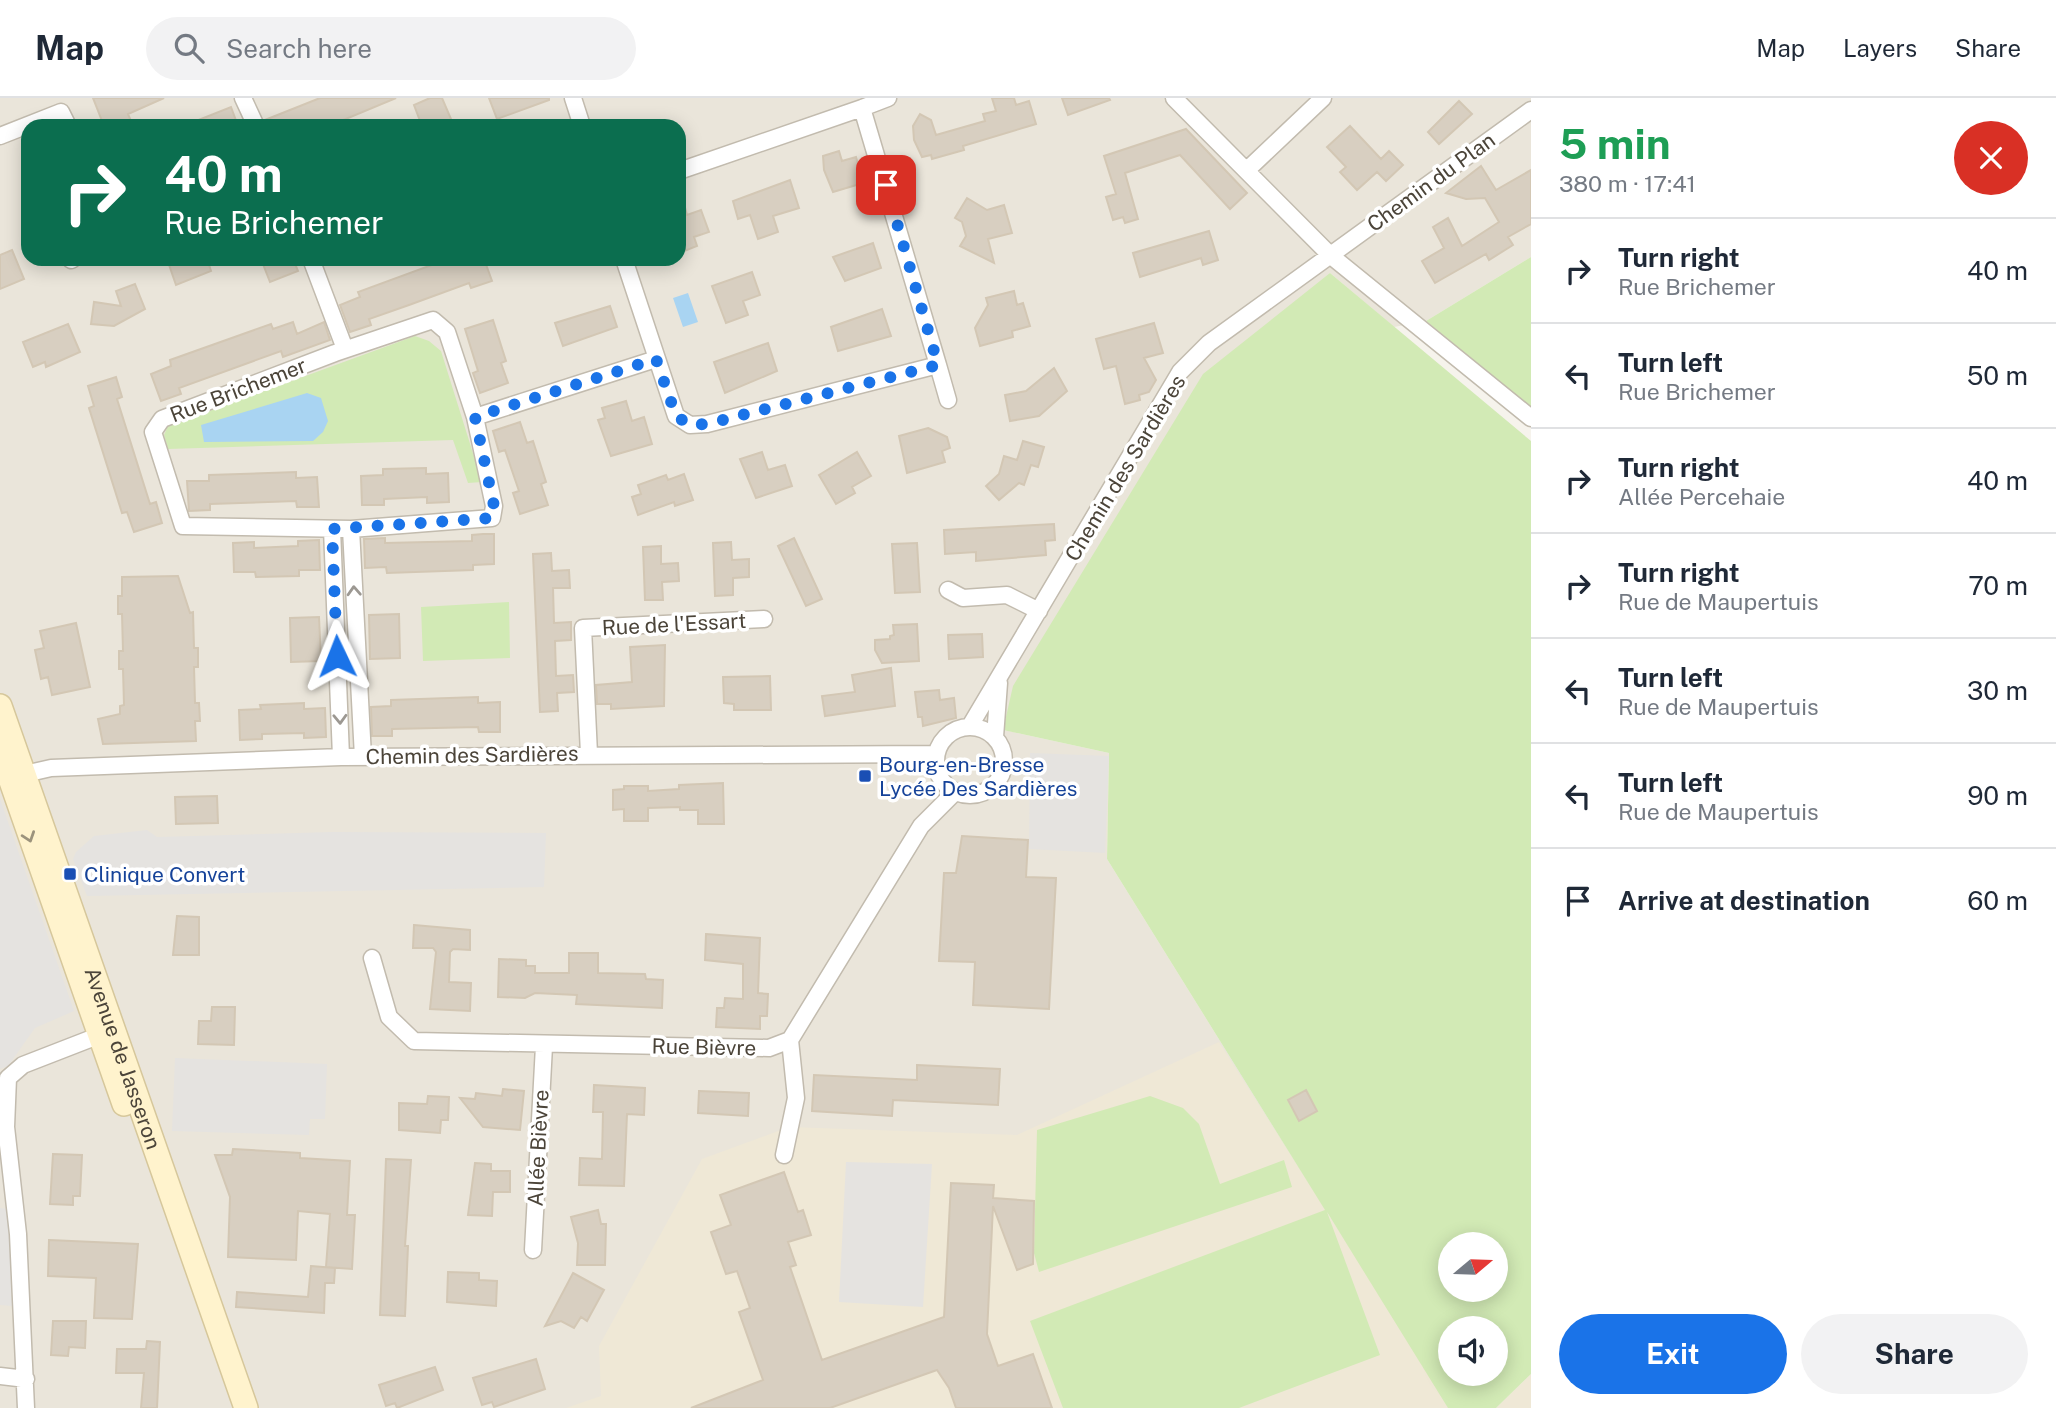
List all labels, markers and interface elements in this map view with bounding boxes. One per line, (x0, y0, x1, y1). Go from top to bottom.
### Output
search box (146, 17, 636, 80)
text: Map (35, 29, 104, 67)
icon: search (170, 29, 208, 67)
text: Search here (226, 33, 372, 64)
text: Map (1756, 34, 1805, 62)
text: Layers (1843, 34, 1917, 62)
text: Share (1955, 34, 2021, 62)
text: 5 min (1559, 119, 1671, 168)
button: close (1954, 121, 2028, 195)
street label: Chemin du Plan (1362, 127, 1500, 237)
text: 40 m (164, 145, 283, 203)
icon: right (49, 147, 140, 238)
pin (856, 155, 916, 215)
icon: arrive (867, 166, 905, 204)
text: 380 m · 17:41 (1559, 170, 1696, 197)
text: Rue Brichemer (164, 204, 384, 241)
text: Turn right (1618, 242, 1740, 273)
icon: right (1559, 252, 1597, 290)
text: 40 m (1967, 255, 2028, 286)
text: Rue Brichemer (1618, 273, 1776, 300)
text: Turn left (1618, 347, 1723, 378)
street label: Rue Brichemer (166, 353, 310, 427)
icon: left (1559, 357, 1597, 395)
text: 50 m (1967, 360, 2028, 391)
street label: Chemin des Sardières (1059, 370, 1191, 566)
text: Rue Brichemer (1618, 378, 1776, 405)
text: Turn right (1618, 452, 1740, 483)
icon: right (1559, 462, 1597, 500)
text: 40 m (1967, 465, 2028, 496)
text: Allée Percehaie (1618, 483, 1785, 510)
text: Turn right (1618, 557, 1740, 588)
icon: right (1559, 567, 1597, 605)
text: 70 m (1968, 570, 2028, 601)
one-way arrow (347, 586, 362, 597)
text: Rue de Maupertuis (1618, 588, 1819, 615)
street label: Rue de l'Essart (601, 608, 747, 640)
position arrow (300, 619, 374, 693)
text: Turn left (1618, 662, 1723, 693)
icon: left (1559, 672, 1597, 710)
text: 30 m (1967, 675, 2028, 706)
text: Rue de Maupertuis (1618, 693, 1819, 720)
one-way arrow (332, 714, 347, 725)
street label: Chemin des Sardières (365, 741, 579, 769)
place label: Bourg-en-Bresse Lycée Des Sardières (879, 752, 1077, 801)
text: Turn left (1618, 767, 1723, 798)
marker: Bourg-en-Bresse Lycée Des Sardières (857, 768, 873, 784)
icon: left (1559, 777, 1597, 815)
text: 90 m (1967, 780, 2028, 811)
text: Rue de Maupertuis (1618, 798, 1819, 825)
one-way arrow (21, 831, 35, 843)
place label: Clinique Convert (84, 862, 245, 887)
marker: Clinique Convert (62, 866, 78, 882)
icon: arrive (1559, 882, 1597, 920)
text: Arrive at destination (1618, 885, 1870, 916)
text: 60 m (1967, 885, 2028, 916)
street label: Avenue de Jasseron (80, 964, 167, 1152)
street label: Rue Bièvre (652, 1034, 756, 1060)
street label: Allée Bièvre (522, 1089, 554, 1207)
north arrow (1438, 1232, 1508, 1302)
map controls (1438, 1232, 1508, 1386)
button: Exit (1559, 1314, 1787, 1394)
button: Share (1801, 1314, 2028, 1394)
button: sound (1438, 1316, 1508, 1386)

